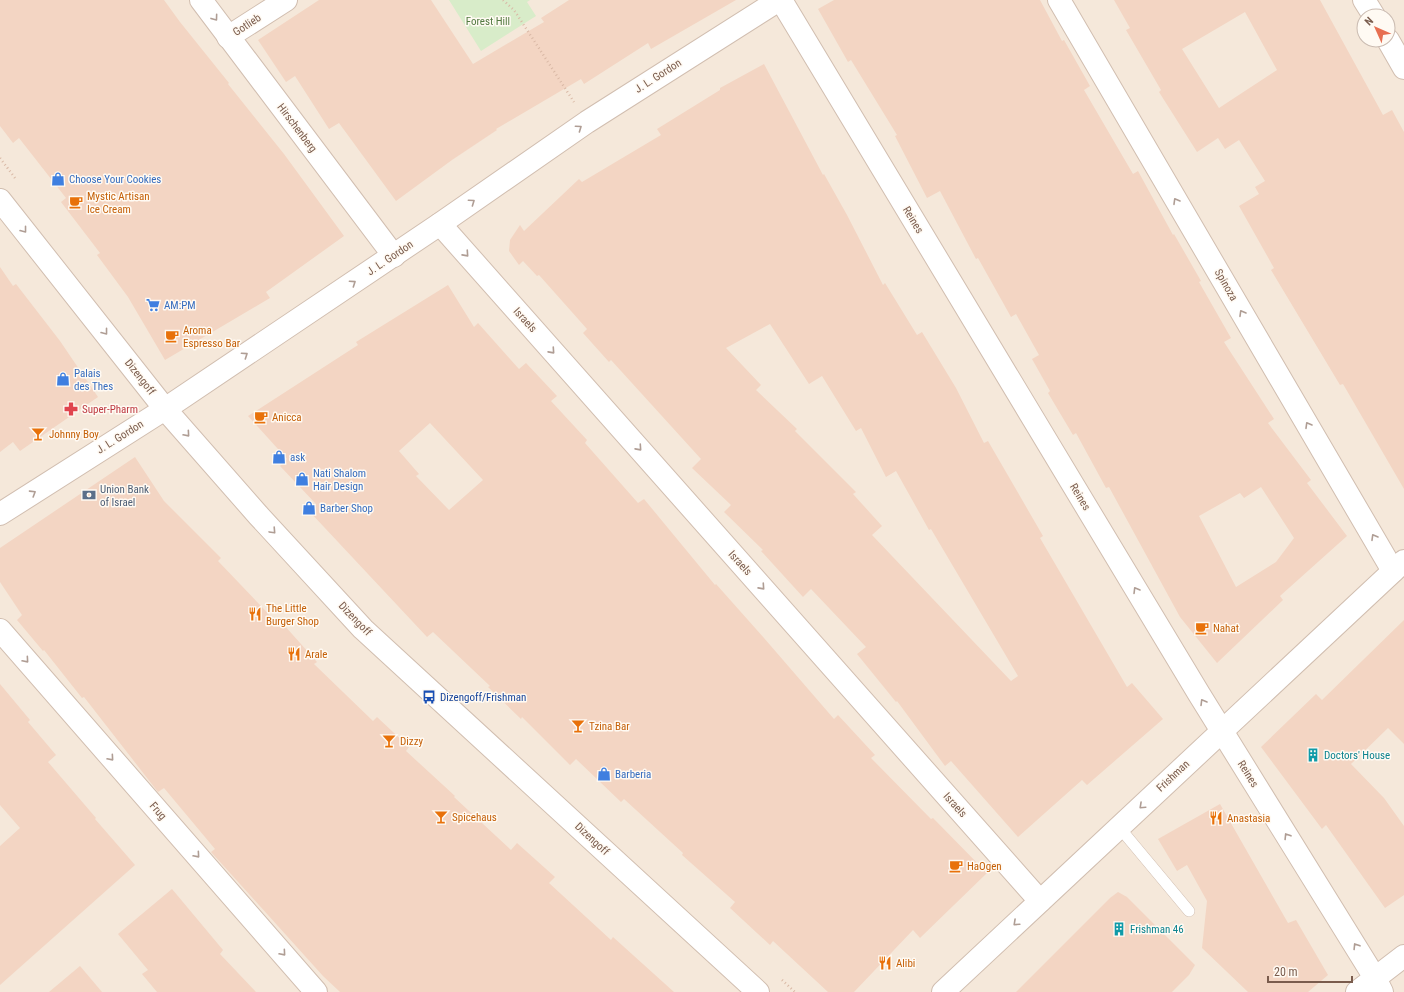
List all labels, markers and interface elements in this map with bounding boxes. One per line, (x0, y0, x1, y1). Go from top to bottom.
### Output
north arrow (1356, 8, 1396, 48)
street label: Gotlieb (230, 11, 264, 39)
one-way arrow (210, 14, 217, 21)
text: N (1362, 14, 1376, 28)
park label: Forest Hill (466, 15, 510, 28)
street label: J. L. Gordon (632, 56, 684, 96)
street label: Hirschenberg (274, 101, 320, 155)
one-way arrow (574, 126, 581, 133)
shop icon: Choose Your Cookies (50, 171, 66, 187)
place label: Choose Your Cookies (69, 173, 161, 186)
place label: Mystic Artisan Ice Cream (87, 190, 150, 216)
cafe icon: Mystic Artisan Ice Cream (68, 194, 84, 210)
one-way arrow (1174, 198, 1181, 205)
one-way arrow (468, 199, 475, 207)
street label: Reines (900, 204, 926, 236)
one-way arrow (20, 226, 27, 233)
street label: J. L. Gordon (364, 238, 416, 278)
one-way arrow (461, 249, 468, 256)
street label: Spinoza (1212, 267, 1240, 303)
one-way arrow (349, 280, 356, 288)
supermarket icon: AM:PM (145, 297, 161, 313)
place label: AM:PM (164, 299, 196, 312)
street label: Israels (511, 305, 539, 335)
one-way arrow (1240, 310, 1247, 317)
place label: Aroma Espresso Bar (183, 324, 241, 350)
one-way arrow (100, 328, 107, 335)
cafe icon: Aroma Espresso Bar (164, 328, 180, 344)
one-way arrow (548, 346, 555, 354)
one-way arrow (240, 353, 247, 360)
street label: Dizengoff (122, 356, 158, 398)
place label: Palais des Thes (74, 367, 113, 393)
shop icon: Palais des Thes (55, 371, 71, 387)
pharmacy icon: Super-Pharm (63, 401, 79, 417)
place label: Super-Pharm (82, 403, 138, 416)
cafe icon: Anicca (253, 409, 269, 425)
place label: Anicca (272, 411, 302, 424)
street label: J. L. Gordon (94, 417, 146, 457)
one-way arrow (1305, 422, 1312, 429)
bar icon: Johnny Boy (30, 426, 46, 442)
place label: Johnny Boy (49, 428, 99, 441)
one-way arrow (182, 429, 189, 436)
one-way arrow (634, 443, 641, 451)
shop icon: ask (271, 449, 287, 465)
place label: ask (290, 451, 305, 464)
place label: Nati Shalom Hair Design (313, 467, 366, 493)
shop icon: Nati Shalom Hair Design (294, 471, 310, 487)
street label: Reines (1067, 481, 1093, 513)
place label: Union Bank of Israel (100, 483, 149, 509)
bank icon: Union Bank of Israel (81, 487, 97, 503)
one-way arrow (29, 490, 36, 498)
shop icon: Barber Shop (301, 500, 317, 516)
place label: Barber Shop (320, 502, 373, 515)
one-way arrow (268, 526, 275, 534)
one-way arrow (1371, 534, 1378, 541)
street label: Israels (726, 548, 754, 578)
one-way arrow (757, 582, 765, 590)
one-way arrow (1134, 587, 1141, 594)
street label: Dizengoff (336, 599, 375, 639)
place label: The Little Burger Shop (266, 602, 319, 628)
restaurant icon: The Little Burger Shop (247, 606, 263, 622)
cafe icon: Nahat (1194, 620, 1210, 636)
place label: Nahat (1213, 622, 1239, 635)
restaurant icon: Arale (286, 646, 302, 662)
place label: Arale (305, 648, 327, 661)
one-way arrow (21, 655, 28, 663)
bus stop icon: Dizengoff/Frishman (421, 689, 437, 705)
place label: Dizengoff/Frishman (440, 691, 526, 704)
one-way arrow (1201, 699, 1208, 706)
bar icon: Tzina Bar (570, 718, 586, 734)
place label: Tzina Bar (589, 720, 630, 733)
bar icon: Dizzy (381, 733, 397, 749)
place label: Dizzy (400, 735, 423, 748)
building icon: Doctors' House (1305, 747, 1321, 763)
place label: Doctors' House (1324, 749, 1390, 762)
one-way arrow (107, 753, 114, 760)
street label: Frishman (1154, 758, 1192, 794)
street label: Reines (1235, 758, 1261, 790)
shop icon: Barberia (596, 766, 612, 782)
place label: Barberia (615, 768, 651, 781)
street label: Israels (941, 790, 969, 820)
street label: Frug (147, 799, 169, 823)
one-way arrow (1139, 801, 1147, 809)
bar icon: Spicehaus (433, 809, 449, 825)
restaurant icon: Anastasia (1208, 810, 1224, 826)
place label: Spicehaus (452, 811, 497, 824)
place label: Anastasia (1227, 812, 1270, 825)
street label: Dizengoff (572, 820, 612, 858)
one-way arrow (1284, 833, 1292, 840)
one-way arrow (192, 851, 199, 858)
cafe icon: HaOgen (948, 858, 964, 874)
place label: HaOgen (967, 860, 1002, 873)
one-way arrow (1013, 918, 1021, 926)
building icon: Frishman 46 (1111, 921, 1127, 937)
place label: Frishman 46 (1130, 923, 1184, 936)
one-way arrow (1353, 943, 1360, 950)
one-way arrow (278, 949, 285, 956)
restaurant icon: Alibi (877, 955, 893, 971)
place label: Alibi (896, 957, 915, 970)
scale bar (1268, 958, 1352, 984)
text: 20 m (1274, 965, 1298, 979)

